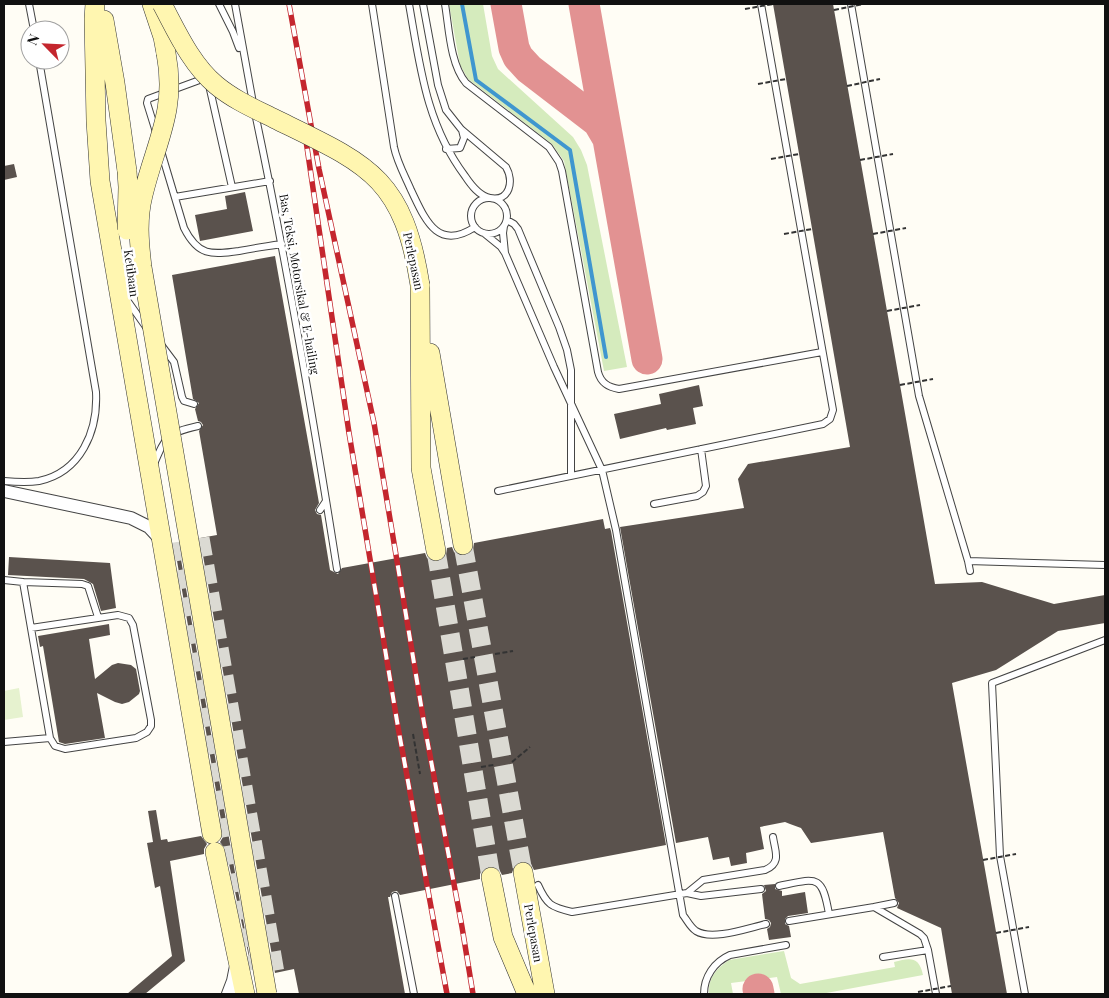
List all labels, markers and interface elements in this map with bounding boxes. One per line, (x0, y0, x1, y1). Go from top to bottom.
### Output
north arrow (20, 20, 70, 70)
text: N (22, 31, 43, 48)
street label: Bas, Teksi, Motorsikal & E-hailing (276, 192, 324, 376)
street label: Perlepasan (400, 231, 428, 291)
street label: Ketibaan (121, 248, 143, 298)
street label: Perlepasan (521, 903, 547, 963)

